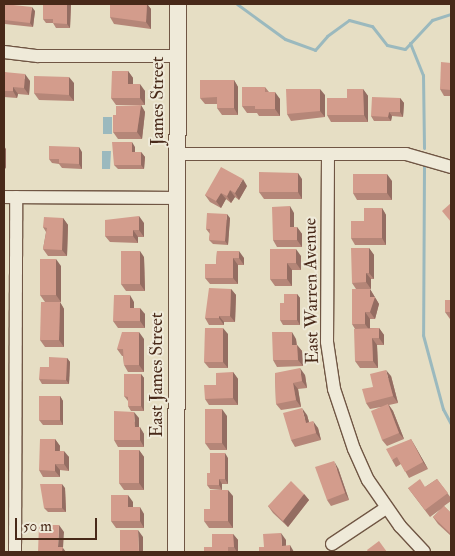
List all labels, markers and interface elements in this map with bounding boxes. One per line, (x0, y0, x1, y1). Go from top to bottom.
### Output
street label: James Street (147, 56, 169, 146)
street label: East Warren Avenue (300, 218, 324, 364)
street label: East James Street (146, 312, 168, 438)
scale bar (18, 508, 100, 540)
text: 50 m (23, 517, 52, 536)

